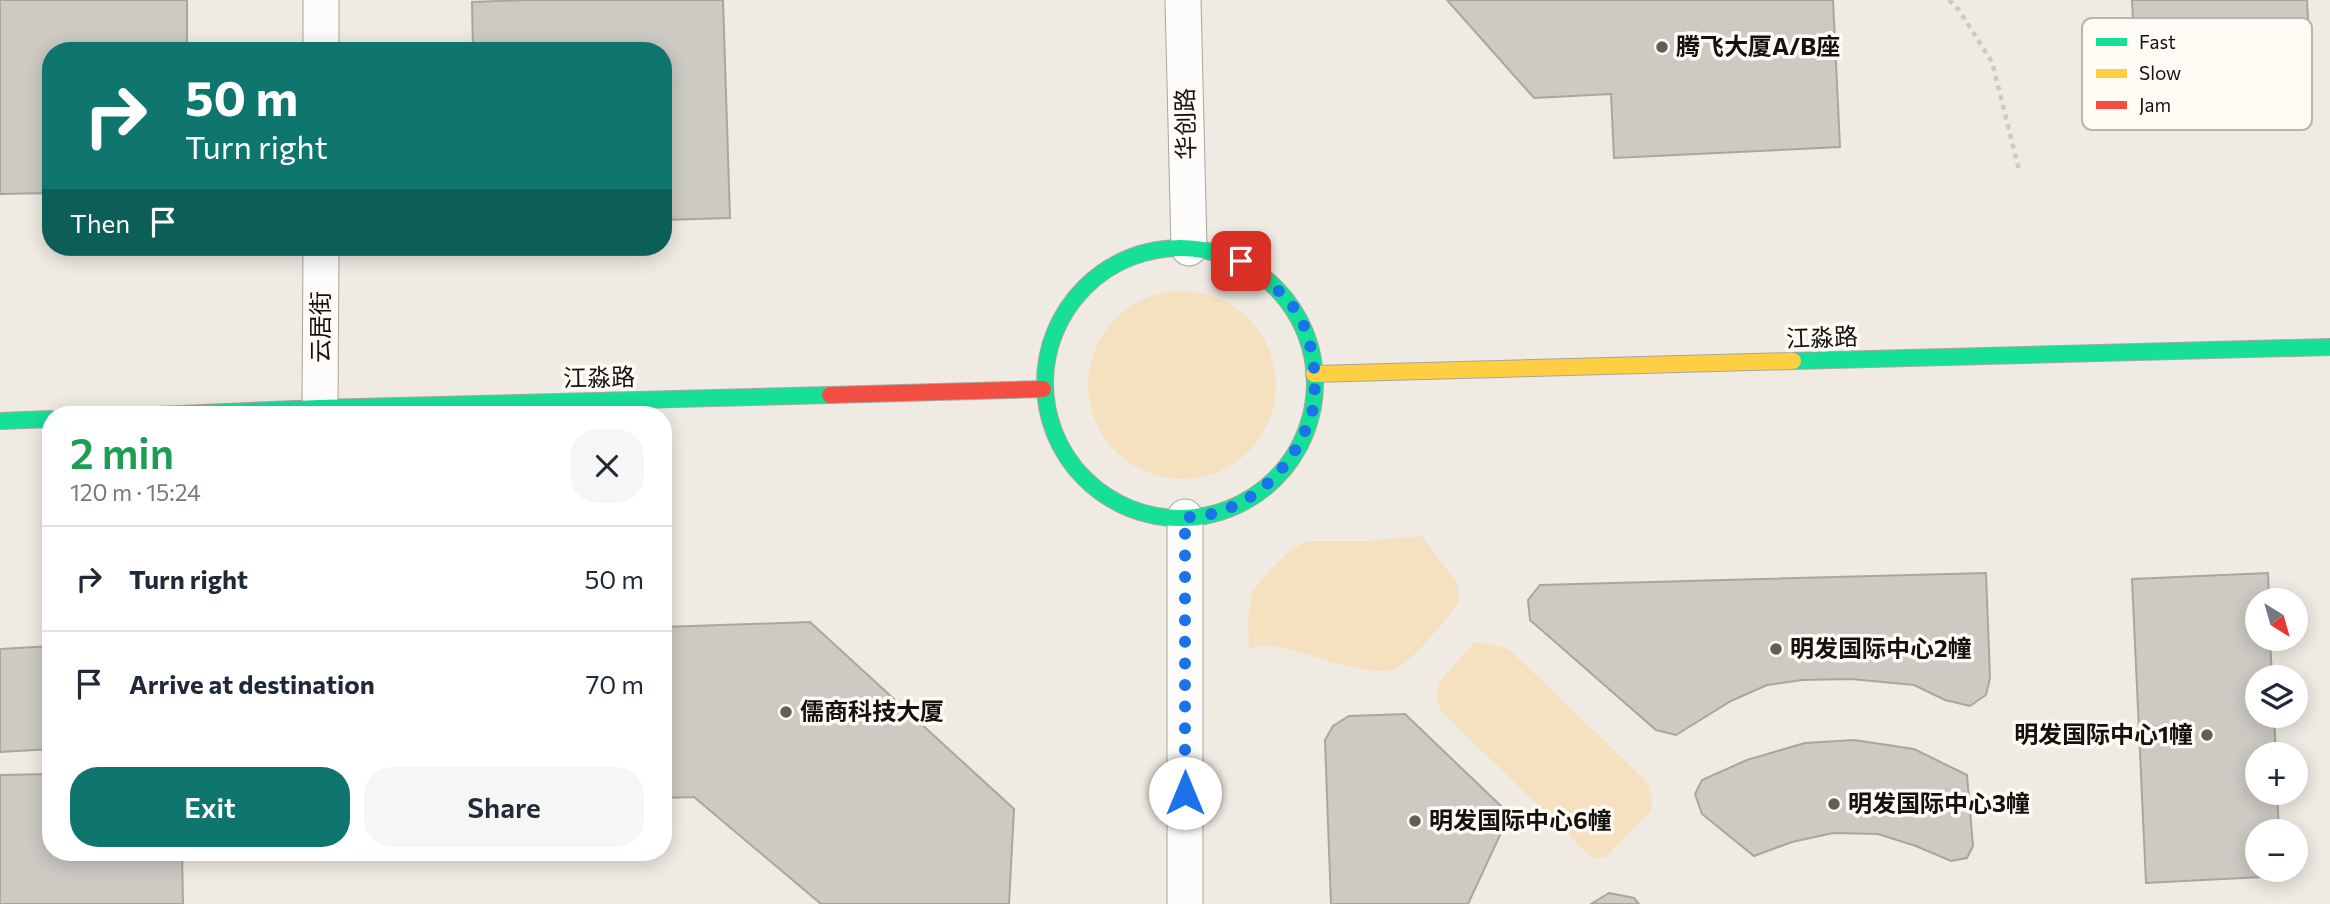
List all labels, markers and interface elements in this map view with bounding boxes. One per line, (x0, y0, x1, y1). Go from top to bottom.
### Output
legend (2082, 18, 2312, 130)
text: Fast (2139, 30, 2176, 53)
place label: 腾飞大厦A/B座 (1676, 31, 1840, 60)
marker: 腾飞大厦A/B座 (1654, 39, 1670, 55)
text: Slow (2139, 61, 2181, 84)
text: 50 m (185, 66, 298, 126)
icon: right (70, 70, 161, 161)
street label: 华创路 (1169, 88, 1200, 160)
text: Jam (2139, 93, 2171, 116)
text: Turn right (185, 126, 328, 166)
icon: arrive (144, 203, 182, 241)
text: Then (70, 207, 130, 238)
pin (1211, 231, 1271, 291)
icon: arrive (1222, 242, 1260, 280)
street label: 云居街 (305, 291, 334, 363)
street label: 江淼路 (1785, 321, 1858, 352)
street label: 江淼路 (563, 361, 635, 392)
text: 2 min (70, 426, 174, 478)
button: close (570, 429, 644, 503)
text: 120 m · 15:24 (70, 478, 201, 506)
icon: right (70, 560, 108, 598)
text: Turn right (129, 563, 248, 594)
text: 50 m (584, 563, 644, 594)
north arrow (2245, 588, 2308, 651)
map controls (2245, 588, 2308, 882)
place label: 明发国际中心2幢 (1790, 633, 1972, 662)
marker: 明发国际中心2幢 (1768, 641, 1784, 657)
icon: arrive (70, 665, 108, 703)
button: layers (2245, 665, 2308, 728)
text: Arrive at destination (129, 668, 375, 699)
text: 70 m (586, 668, 644, 699)
place label: 儒商科技大厦 (800, 696, 944, 725)
marker: 儒商科技大厦 (778, 704, 794, 720)
place label: 明发国际中心1幢 (2014, 719, 2193, 748)
marker: 明发国际中心1幢 (2199, 727, 2215, 743)
button: + (2245, 742, 2308, 805)
position arrow (1148, 756, 1222, 830)
button: Exit (70, 767, 350, 847)
button: Share (364, 767, 644, 847)
place label: 明发国际中心3幢 (1848, 788, 2030, 817)
marker: 明发国际中心3幢 (1826, 796, 1842, 812)
place label: 明发国际中心6幢 (1429, 805, 1612, 834)
marker: 明发国际中心6幢 (1407, 813, 1423, 829)
button: − (2245, 819, 2308, 882)

